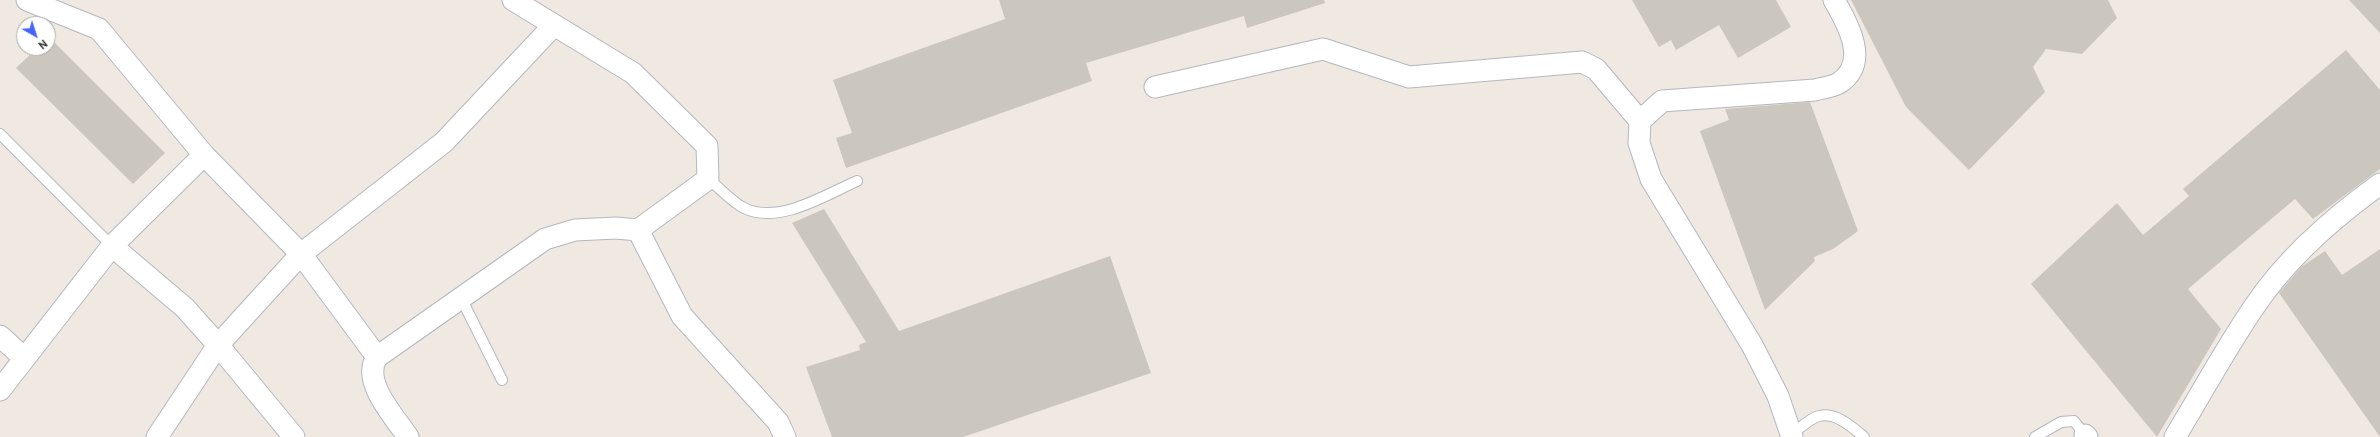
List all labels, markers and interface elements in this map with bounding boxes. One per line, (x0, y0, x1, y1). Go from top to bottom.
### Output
north arrow (16, 16, 56, 56)
text: N (35, 37, 50, 52)

